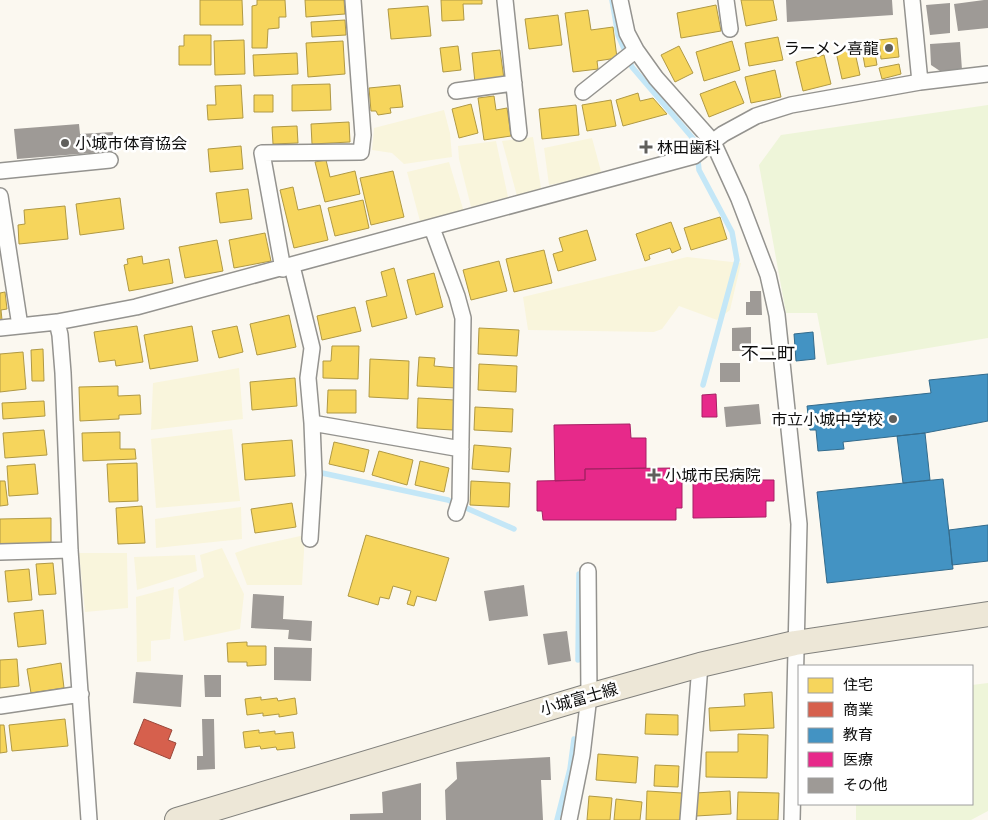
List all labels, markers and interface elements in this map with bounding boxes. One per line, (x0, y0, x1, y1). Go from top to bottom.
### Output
place label: ラーメン喜龍 (784, 39, 879, 58)
marker: ラーメン喜龍 (883, 42, 895, 54)
place label: 小城市体育協会 (75, 134, 187, 153)
marker: 小城市体育協会 (59, 137, 71, 149)
place label: 林田歯科 (657, 138, 721, 157)
marker: 林田歯科 (639, 140, 653, 154)
district label: 不二町 (741, 343, 795, 365)
place label: 市立小城中学校 (771, 410, 883, 429)
marker: 市立小城中学校 (887, 413, 899, 425)
place label: 小城市民病院 (665, 466, 761, 485)
marker: 小城市民病院 (647, 468, 661, 482)
legend (798, 665, 973, 805)
text: 住宅 (843, 676, 873, 694)
street label: 小城富士線 (538, 679, 620, 719)
text: 商業 (843, 701, 873, 719)
text: 教育 (843, 726, 873, 744)
text: 医療 (843, 751, 873, 769)
text: その他 (843, 776, 888, 794)

